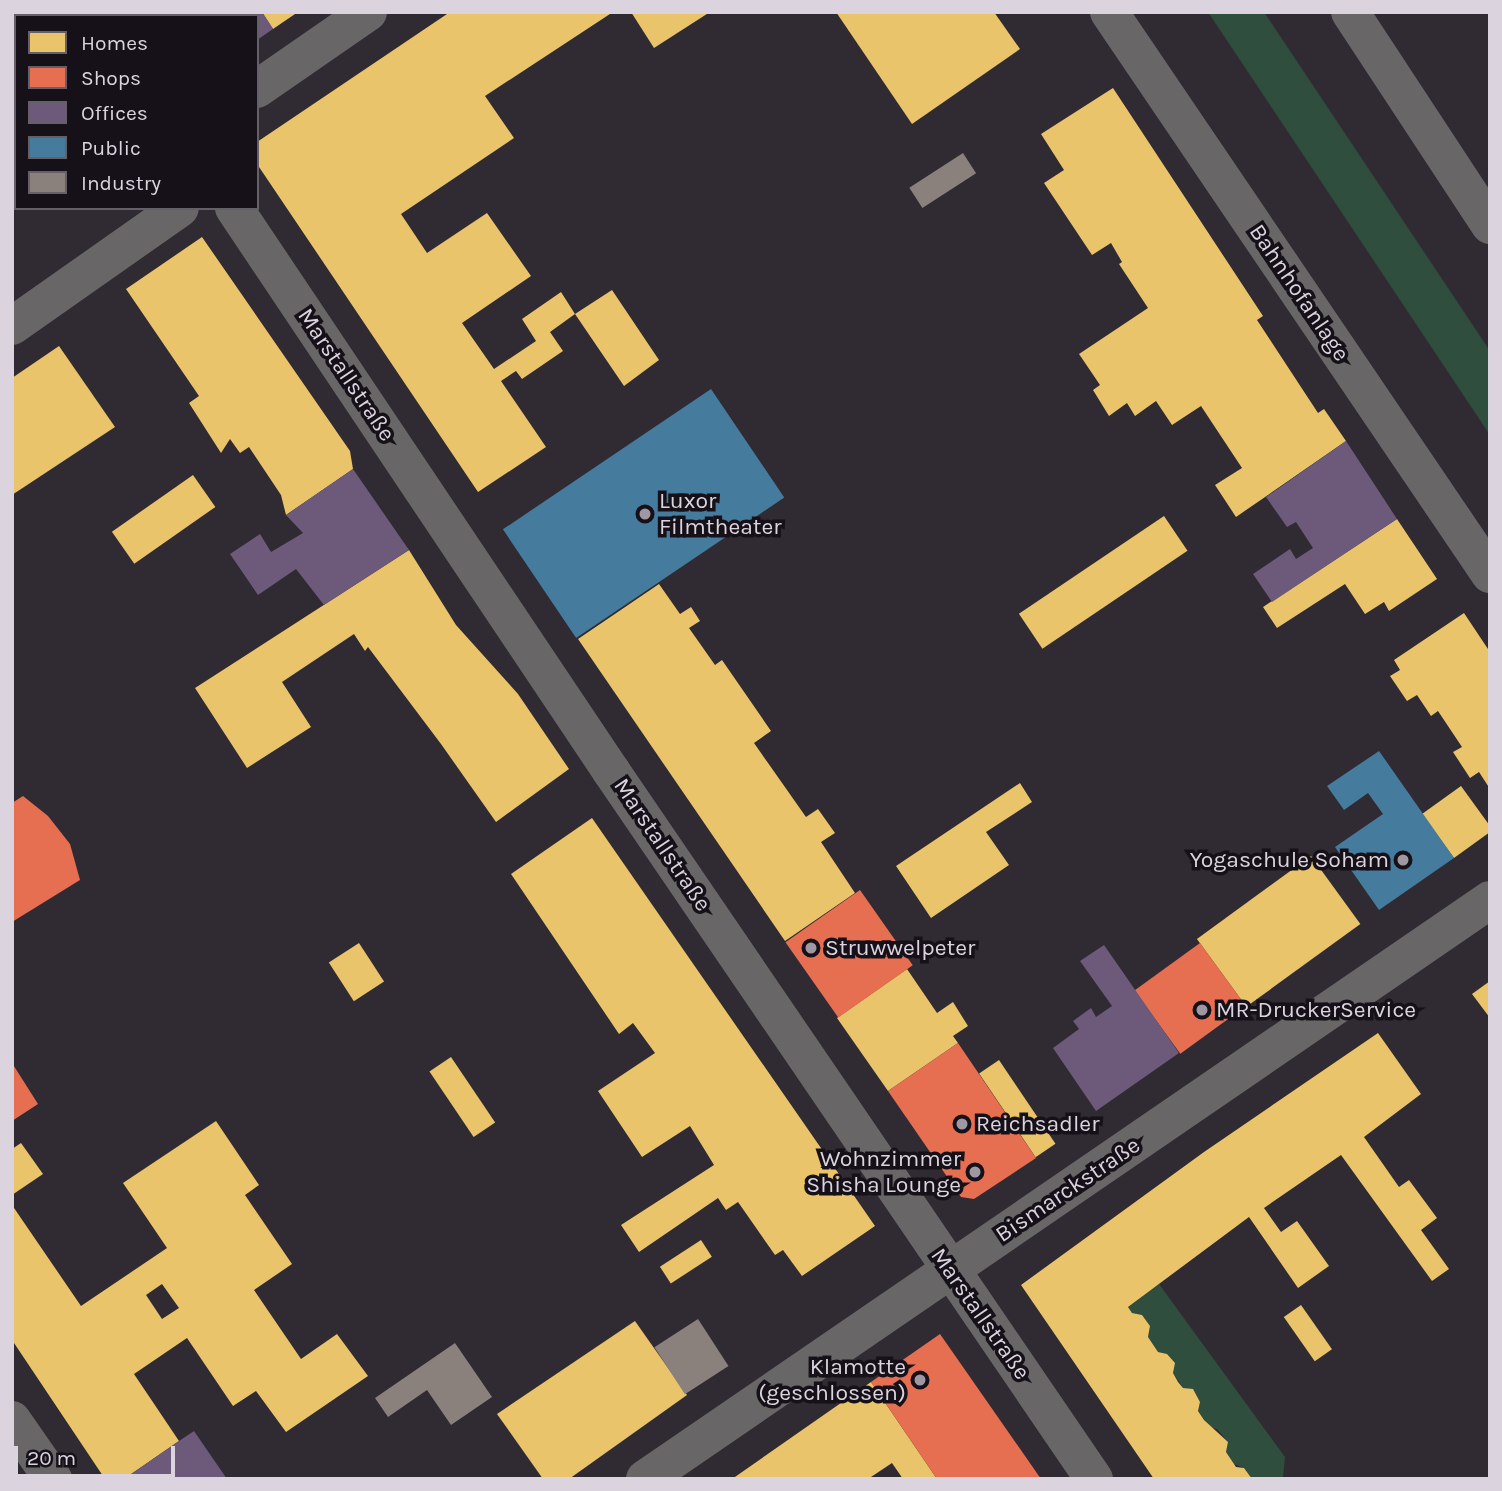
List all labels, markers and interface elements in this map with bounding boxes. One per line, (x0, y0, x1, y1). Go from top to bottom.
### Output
legend (14, 14, 259, 210)
text: Homes (81, 31, 148, 55)
text: Shops (81, 66, 141, 90)
text: Offices (81, 101, 148, 125)
text: Public (81, 136, 141, 160)
text: Industry (81, 171, 161, 195)
street label: Bahnhofanlage (1243, 219, 1355, 367)
street label: Marstallstraße (291, 303, 401, 447)
place label: Luxor Filmtheater (659, 487, 782, 541)
marker: Luxor Filmtheater (637, 506, 653, 522)
street label: Marstallstraße (607, 773, 717, 917)
place label: Yogaschule Soham (1190, 846, 1389, 874)
marker: Yogaschule Soham (1395, 852, 1411, 868)
place label: Struwwelpeter (825, 934, 975, 962)
marker: Struwwelpeter (803, 940, 819, 956)
place label: MR-DruckerService (1216, 996, 1416, 1024)
marker: MR-DruckerService (1194, 1002, 1210, 1018)
place label: Reichsadler (976, 1110, 1099, 1138)
marker: Reichsadler (954, 1116, 970, 1132)
street label: Bismarckstraße (991, 1132, 1145, 1248)
place label: Wohnzimmer Shisha Lounge (806, 1145, 961, 1199)
marker: Wohnzimmer Shisha Lounge (967, 1164, 983, 1180)
street label: Marstallstraße (924, 1243, 1036, 1385)
place label: Klamotte (geschlossen) (758, 1353, 906, 1407)
marker: Klamotte (geschlossen) (912, 1372, 928, 1388)
scale bar (18, 1432, 178, 1476)
text: 20 m (27, 1446, 76, 1470)

